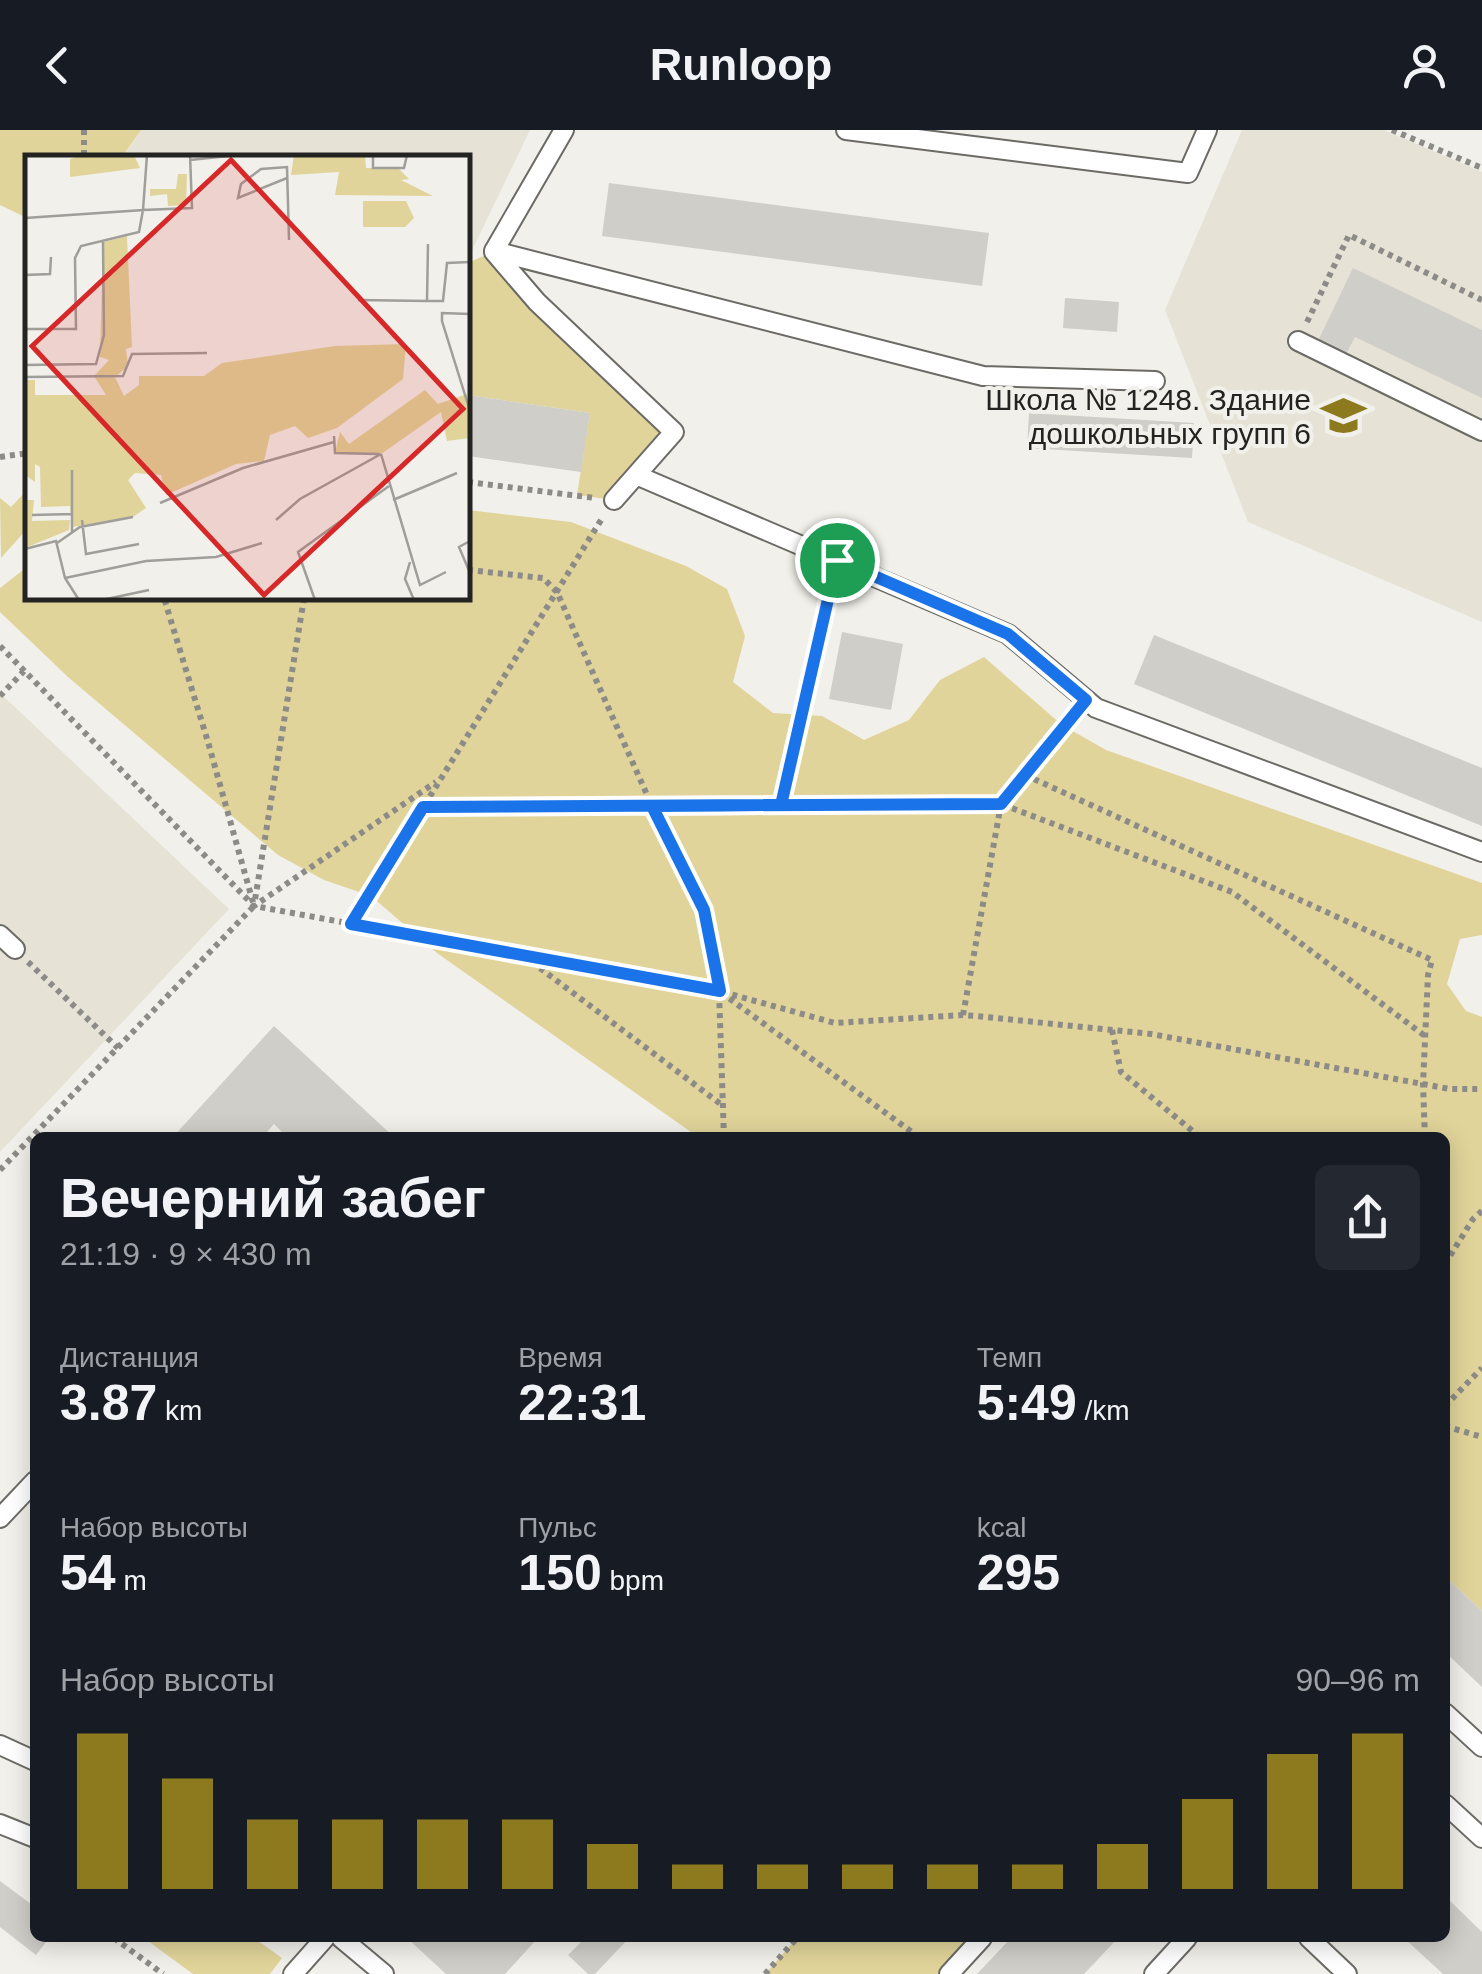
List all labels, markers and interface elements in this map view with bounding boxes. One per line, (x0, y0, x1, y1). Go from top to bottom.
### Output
icon: back (30, 38, 85, 93)
icon: person (1397, 38, 1452, 93)
text: Runloop (650, 39, 832, 90)
inset map (25, 155, 470, 600)
place label: Школа № 1248. Здание дошкольных групп 6 (985, 383, 1311, 450)
school or university icon: Школа № 1248. Здание дошкольных групп 6 (1320, 392, 1368, 440)
pin (795, 518, 880, 603)
icon: arrive (810, 533, 865, 588)
button: share (1315, 1165, 1420, 1270)
text: Вечерний забег (60, 1167, 486, 1229)
text: 21:19 · 9 × 430 m (60, 1236, 312, 1272)
text: Дистанция (60, 1342, 199, 1373)
text: Время (518, 1342, 603, 1373)
text: Темп (977, 1342, 1042, 1373)
text: 3.87 (60, 1375, 157, 1431)
text: 22:31 (518, 1375, 646, 1431)
text: 5:49 (977, 1375, 1077, 1431)
text: km (157, 1395, 202, 1426)
text: /km (1077, 1395, 1130, 1426)
text: Набор высоты (60, 1512, 248, 1543)
text: Пульс (518, 1512, 597, 1543)
text: kcal (977, 1512, 1026, 1543)
text: 54 (60, 1545, 116, 1601)
text: 150 (518, 1545, 602, 1601)
text: 295 (977, 1545, 1060, 1601)
text: m (116, 1565, 147, 1596)
text: bpm (602, 1565, 664, 1596)
text: Набор высоты (60, 1662, 275, 1698)
text: 90–96 m (1295, 1662, 1420, 1698)

